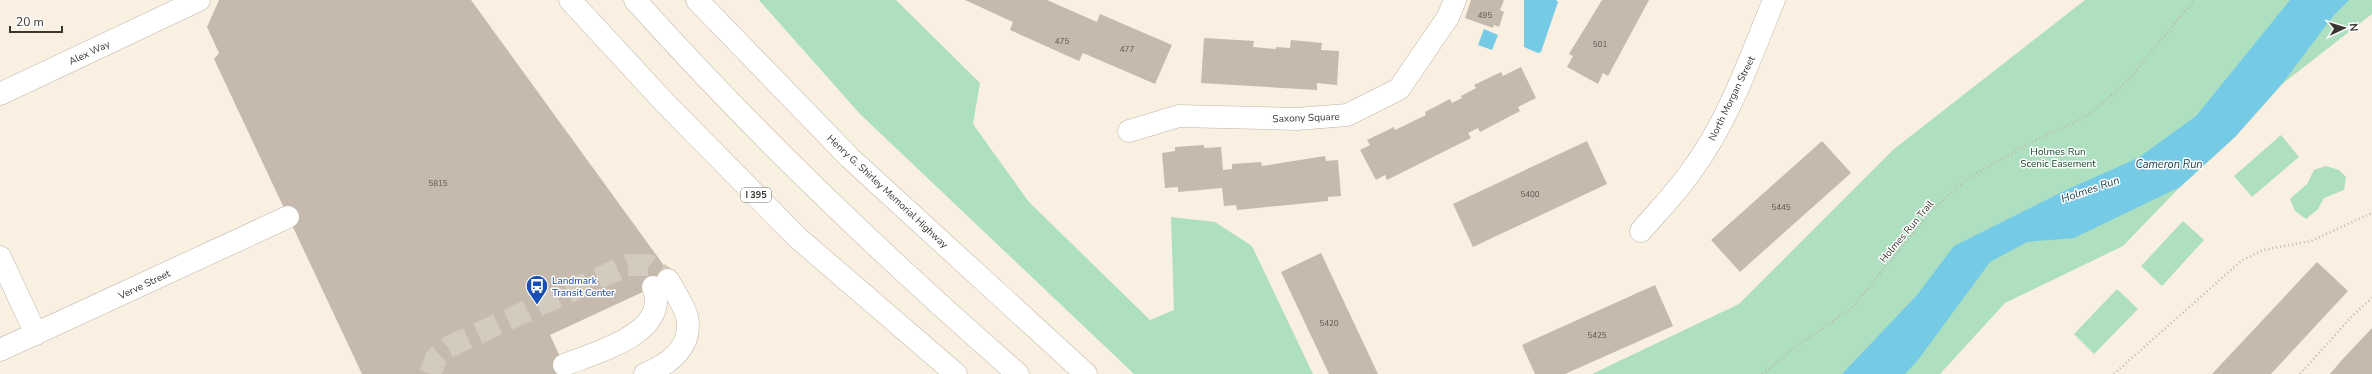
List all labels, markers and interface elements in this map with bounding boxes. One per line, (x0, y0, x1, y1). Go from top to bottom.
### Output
scale bar (10, 8, 62, 34)
north arrow (2324, 8, 2364, 48)
house number: 495 (1478, 10, 1492, 21)
text: 20 m (16, 14, 44, 30)
text: N (2346, 23, 2361, 32)
house number: 475 (1055, 36, 1069, 47)
street label: Alex Way (66, 37, 113, 69)
house number: 501 (1593, 39, 1607, 50)
house number: 477 (1120, 44, 1134, 55)
street label: North Morgan Street (1705, 53, 1759, 143)
street label: Saxony Square (1272, 110, 1340, 126)
street label: Henry G. Shirley Memorial Highway (824, 132, 952, 252)
park label: Holmes Run Scenic Easement (2020, 145, 2096, 171)
water label: Cameron Run (2135, 157, 2203, 172)
water label: Holmes Run (2059, 172, 2121, 206)
house number: 5815 (428, 178, 448, 189)
road number: I 395 (741, 188, 771, 202)
house number: 5400 (1520, 189, 1540, 200)
street label: Holmes Run Trail (1877, 198, 1937, 266)
house number: 5445 (1771, 202, 1791, 213)
street label: Verve Street (115, 267, 173, 303)
bus stop icon: Landmark Transit Center (524, 273, 550, 306)
place label: Landmark Transit Center (552, 274, 615, 300)
house number: 5420 (1319, 318, 1339, 329)
house number: 5425 (1587, 330, 1607, 341)

